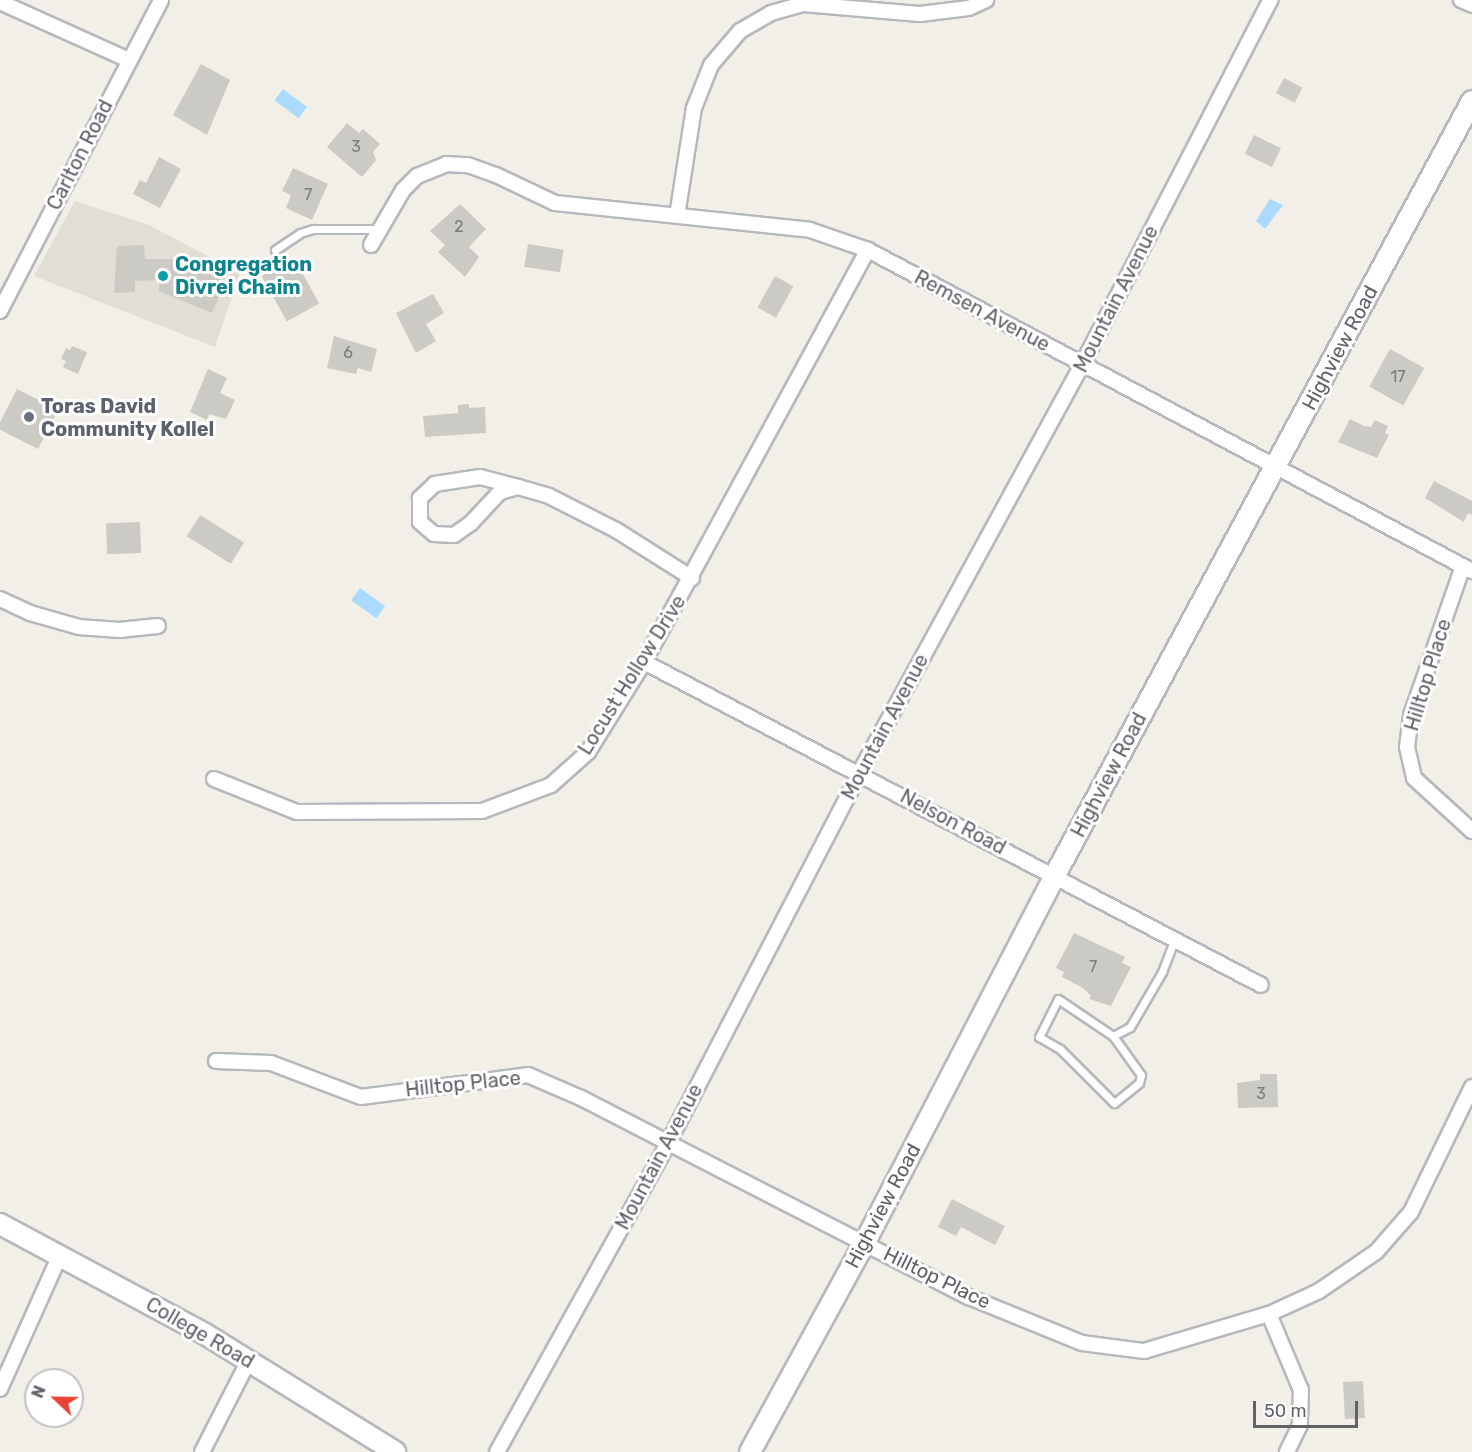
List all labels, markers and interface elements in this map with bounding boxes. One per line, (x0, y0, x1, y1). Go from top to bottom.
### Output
street label: Carlton Road (42, 96, 118, 214)
house number: 3 (351, 137, 361, 157)
house number: 7 (304, 185, 312, 205)
house number: 2 (454, 217, 464, 237)
street label: Mountain Avenue (1069, 221, 1163, 377)
place label: Congregation Divrei Chaim (175, 252, 312, 299)
street label: Remsen Avenue (910, 265, 1054, 357)
marker: Congregation Divrei Chaim (156, 269, 170, 283)
street label: Highview Road (1297, 281, 1383, 415)
house number: 6 (343, 343, 353, 363)
house number: 17 (1390, 367, 1406, 387)
place label: Toras David Community Kollel (41, 394, 215, 441)
marker: Toras David Community Kollel (22, 410, 36, 424)
street label: Locust Hollow Drive (573, 591, 691, 759)
street label: Hilltop Place (1400, 616, 1456, 734)
street label: Mountain Avenue (836, 650, 934, 804)
street label: Highview Road (1066, 708, 1152, 842)
street label: Nelson Road (896, 784, 1010, 860)
house number: 7 (1089, 957, 1097, 977)
street label: Hilltop Place (404, 1066, 522, 1102)
street label: Mountain Avenue (610, 1080, 708, 1234)
house number: 3 (1256, 1084, 1266, 1104)
street label: Highview Road (840, 1139, 926, 1273)
street label: Hilltop Place (880, 1242, 994, 1314)
street label: College Road (142, 1292, 258, 1374)
north arrow (24, 1368, 84, 1428)
text: N (28, 1383, 50, 1401)
scale bar (1256, 1389, 1361, 1427)
text: 50 m (1264, 1400, 1307, 1422)

